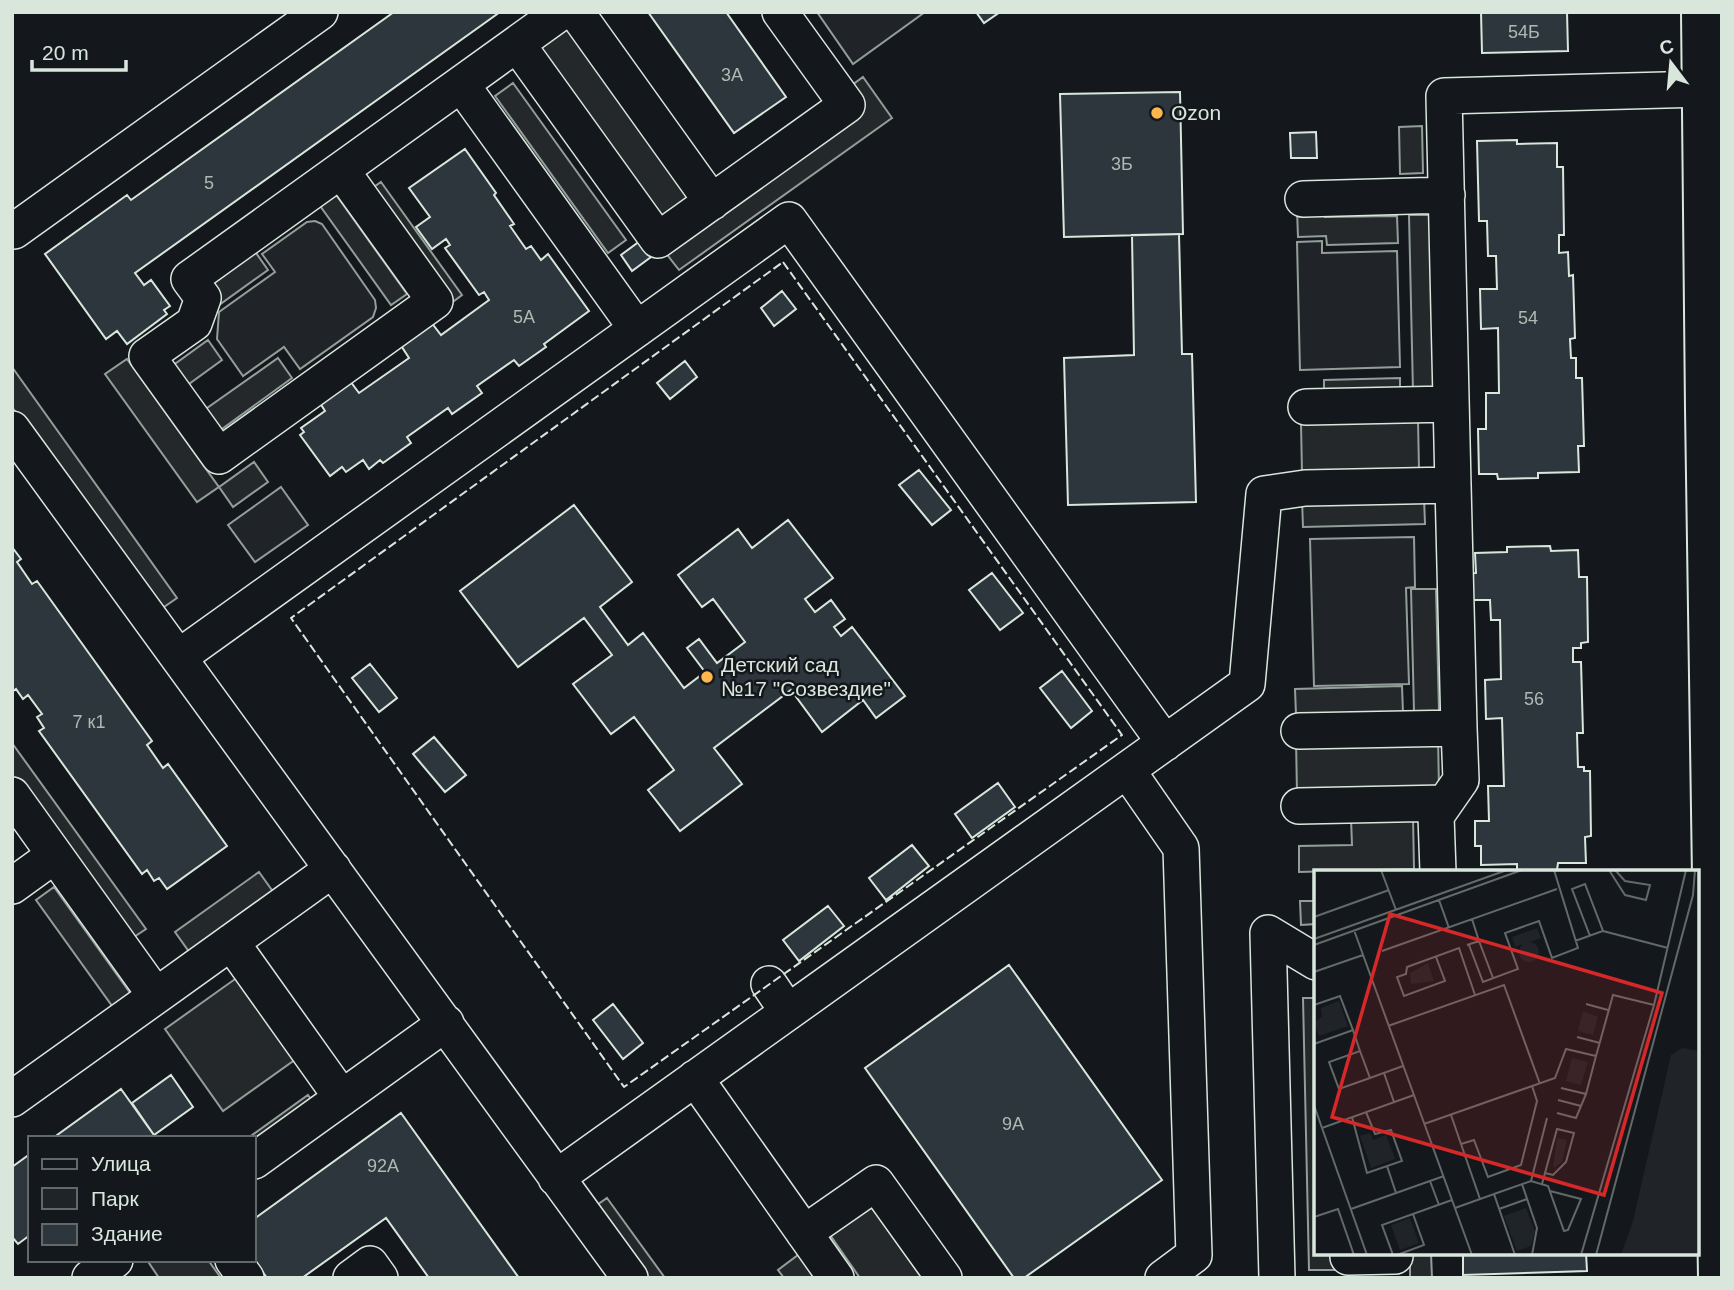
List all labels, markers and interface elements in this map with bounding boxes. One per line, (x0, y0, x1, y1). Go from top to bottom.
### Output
house number: 54Б (1508, 22, 1540, 42)
scale bar (32, 28, 126, 72)
north arrow (1636, 28, 1706, 98)
text: С (1657, 35, 1676, 59)
text: 20 m (42, 41, 89, 64)
house number: 3А (721, 65, 743, 85)
place label: Ozon (1171, 101, 1221, 124)
marker: Ozon (1149, 105, 1165, 121)
house number: 3Б (1111, 154, 1133, 174)
house number: 5 (204, 173, 214, 193)
house number: 5А (513, 307, 535, 327)
house number: 54 (1518, 308, 1538, 328)
place label: Детский сад №17 "Созвездие" (721, 653, 891, 700)
marker: Детский сад №17 "Созвездие" (699, 669, 715, 685)
house number: 56 (1524, 689, 1544, 709)
house number: 7 к1 (73, 712, 105, 732)
inset map (1314, 870, 1699, 1255)
house number: 9А (1002, 1114, 1024, 1134)
legend (28, 1136, 256, 1262)
text: Улица (91, 1152, 151, 1175)
house number: 92А (367, 1156, 399, 1176)
text: Парк (91, 1187, 139, 1210)
text: Здание (91, 1222, 163, 1245)

